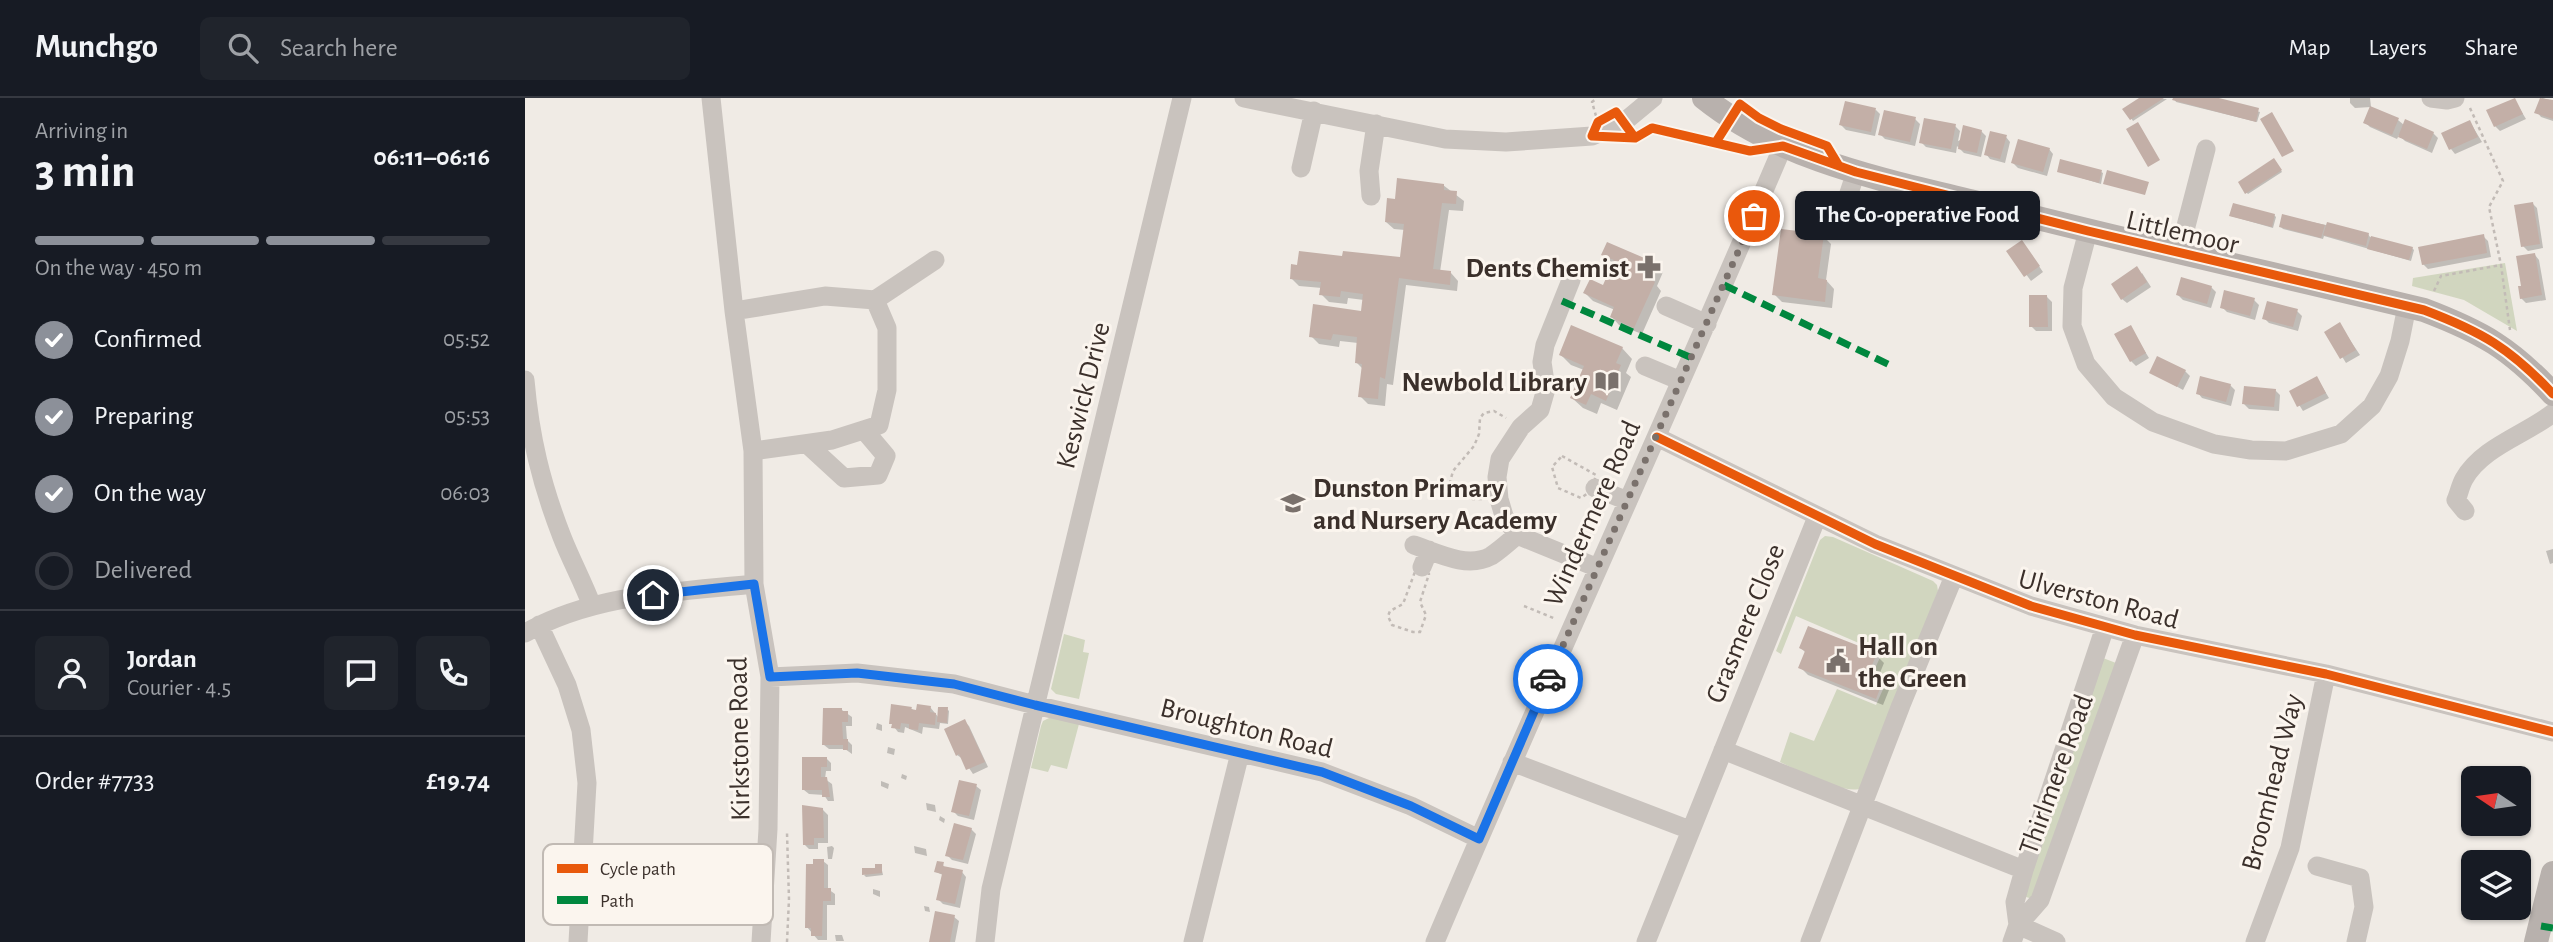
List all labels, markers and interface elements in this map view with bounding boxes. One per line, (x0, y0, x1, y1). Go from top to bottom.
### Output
search box (200, 17, 690, 80)
icon: search (224, 29, 262, 67)
text: Munchgo (35, 31, 158, 64)
text: Search here (280, 35, 398, 61)
text: Map (2288, 36, 2330, 60)
text: Layers (2368, 36, 2427, 60)
text: Share (2465, 36, 2518, 60)
text: Arriving in (35, 120, 128, 143)
text: 06:11–06:16 (373, 144, 490, 170)
text: 3 min (35, 149, 135, 195)
pin (1724, 186, 1784, 246)
callout: The Co-operative Food (1796, 192, 2041, 240)
icon: bag (1735, 197, 1773, 235)
text: The Co-operative Food (1816, 204, 2019, 227)
street label: Littlemoor (2123, 206, 2242, 260)
pharmacy icon: Dents Chemist (1635, 253, 1663, 281)
place label: Dents Chemist (1465, 255, 1630, 283)
text: On the way · 450 m (35, 257, 202, 280)
street label: Keswick Drive (1052, 319, 1116, 472)
icon: check (35, 321, 73, 359)
text: Confirmed (94, 326, 202, 352)
text: 05:52 (443, 328, 490, 351)
library icon: Newbold Library (1593, 367, 1621, 395)
place label: Newbold Library (1401, 369, 1587, 397)
icon: check (35, 398, 73, 436)
text: Preparing (94, 403, 193, 429)
text: 05:53 (444, 405, 490, 428)
street label: Windermere Road (1539, 417, 1646, 611)
icon: check (35, 475, 73, 513)
place label: Dunston Primary and Nursery Academy (1313, 475, 1557, 535)
text: On the way (94, 480, 206, 506)
text: 06:03 (440, 482, 490, 505)
school or university icon: Dunston Primary and Nursery Academy (1279, 489, 1307, 517)
street label: Grasmere Close (1701, 540, 1790, 707)
text: Delivered (94, 557, 192, 583)
pin (623, 565, 683, 625)
street label: Ulverston Road (2015, 565, 2182, 635)
icon: home (634, 576, 672, 614)
place label: Hall on the Green (1858, 633, 1967, 693)
button: person (35, 636, 109, 710)
button: chat (324, 636, 398, 710)
button: phone (416, 636, 490, 710)
courier (1513, 644, 1583, 714)
text: Jordan (127, 646, 197, 672)
public building icon: Hall on the Green (1824, 647, 1852, 675)
street label: Kirkstone Road (725, 657, 755, 821)
icon: car (1529, 660, 1567, 698)
text: Courier · 4.5 (127, 677, 231, 700)
street label: Thirlmere Road (2015, 691, 2099, 859)
street label: Broomhead Way (2237, 691, 2308, 874)
street label: Broughton Road (1157, 694, 1336, 764)
north arrow (2461, 766, 2531, 836)
map controls (2461, 766, 2531, 920)
text: Order #7733 (35, 768, 155, 794)
text: £19.74 (426, 768, 490, 794)
legend (543, 844, 773, 925)
button: layers (2461, 850, 2531, 920)
text: Cycle path (600, 860, 676, 879)
text: Path (600, 892, 634, 911)

